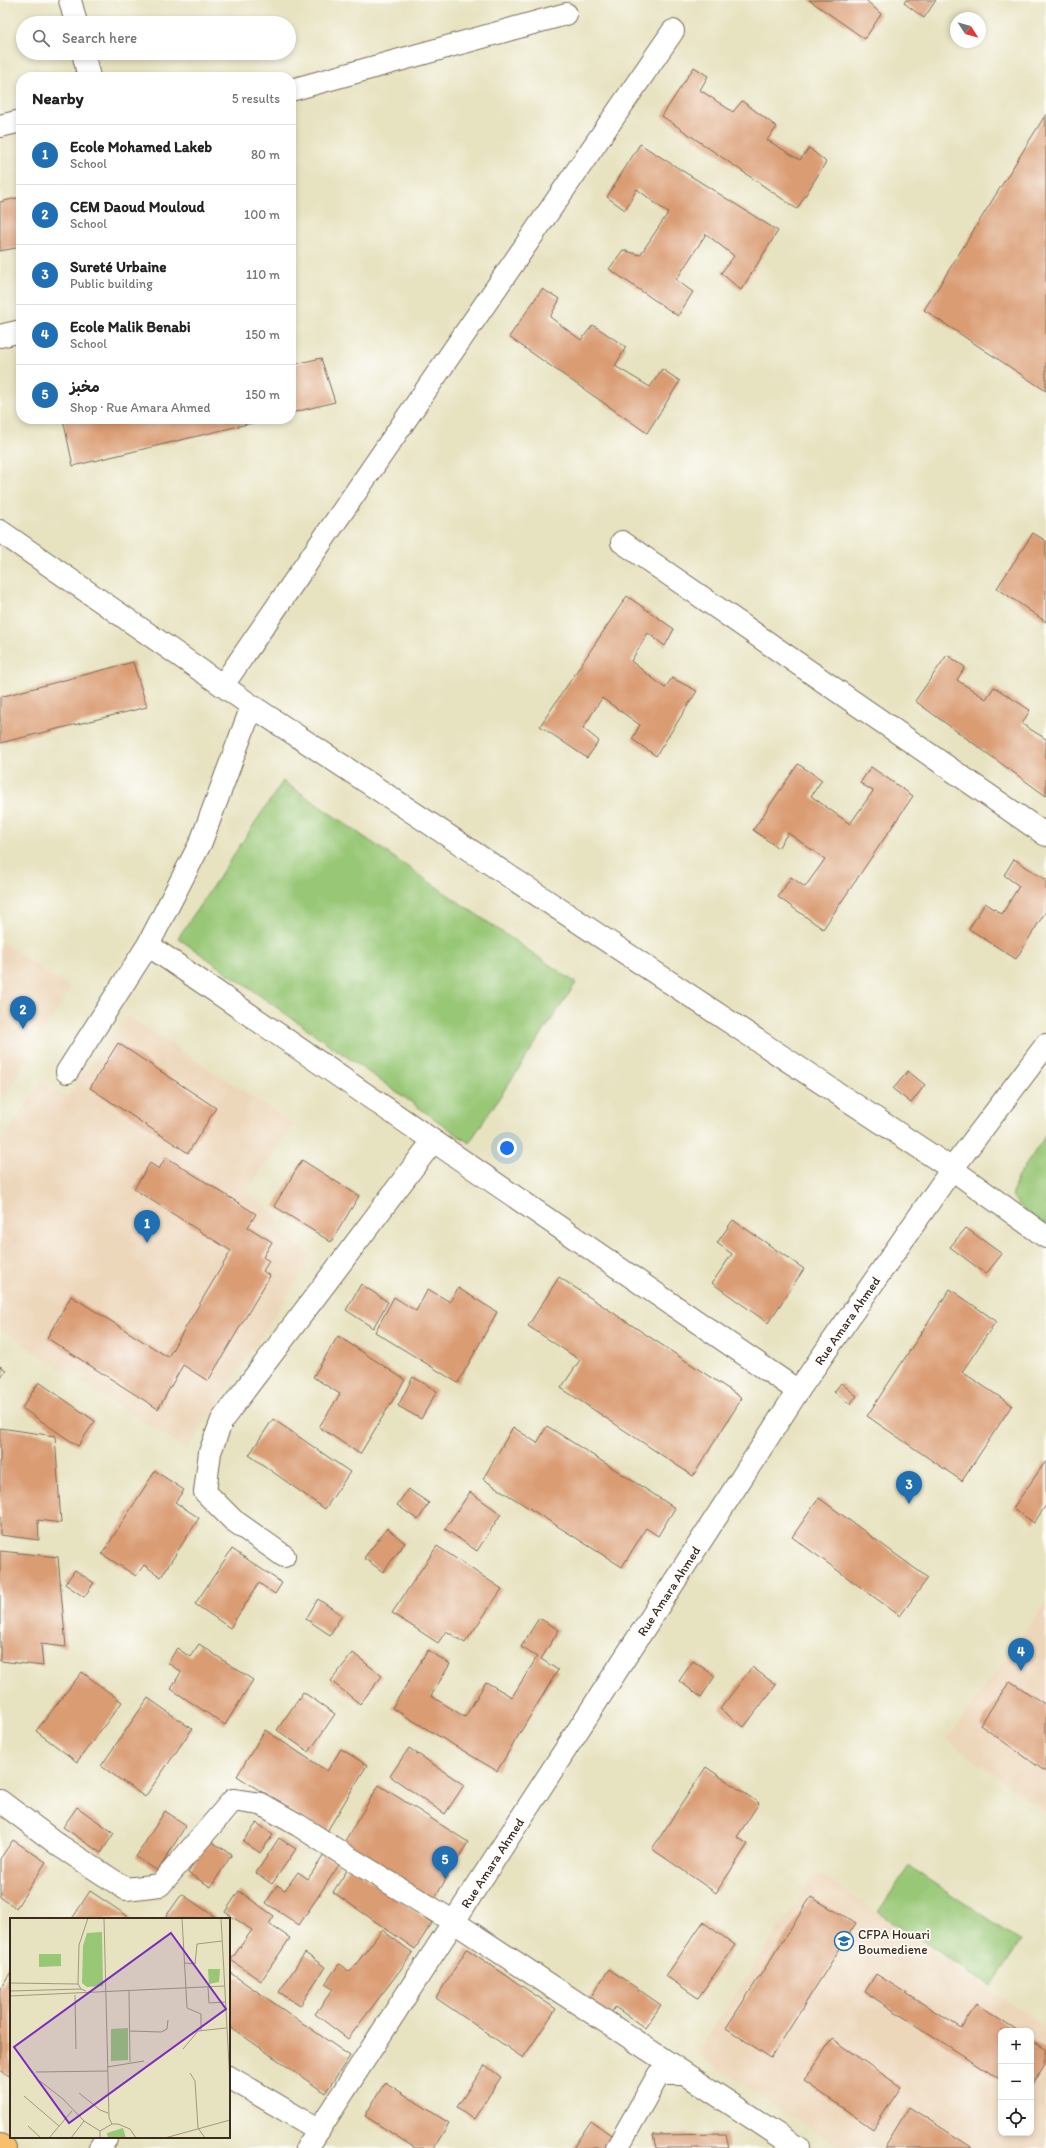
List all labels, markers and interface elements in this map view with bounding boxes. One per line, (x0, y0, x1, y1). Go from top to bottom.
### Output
north arrow (950, 12, 986, 48)
search box (16, 16, 296, 60)
icon: search (30, 27, 52, 49)
text: Search here (62, 29, 137, 47)
text: Nearby (32, 88, 84, 108)
text: 5 results (232, 91, 280, 106)
text: Ecole Mohamed Lakeb (70, 138, 212, 156)
text: 1 (42, 147, 48, 162)
text: 80 m (251, 147, 280, 162)
text: School (70, 156, 107, 171)
text: CEM Daoud Mouloud (70, 198, 205, 216)
text: 2 (42, 207, 48, 222)
text: 100 m (244, 207, 280, 222)
text: School (70, 216, 107, 231)
text: Sureté Urbaine (70, 258, 167, 276)
text: 3 (41, 267, 49, 282)
text: 110 m (246, 267, 280, 282)
text: Public building (70, 276, 153, 291)
text: Ecole Malik Benabi (70, 318, 191, 336)
text: 4 (41, 327, 49, 342)
text: 150 m (245, 327, 280, 342)
text: School (70, 336, 107, 351)
text: مخبز (70, 378, 100, 396)
text: 5 (42, 387, 48, 402)
text: 150 m (245, 387, 280, 402)
text: Shop · Rue Amara Ahmed (70, 400, 210, 415)
pin: 2 (10, 996, 36, 1029)
your location (497, 1138, 517, 1158)
pin: 1 (134, 1210, 160, 1243)
street label: Rue Amara Ahmed (811, 1274, 883, 1368)
pin: 3 (896, 1471, 922, 1504)
street label: Rue Amara Ahmed (634, 1543, 703, 1639)
pin: 4 (1008, 1638, 1034, 1671)
street label: Rue Amara Ahmed (458, 1815, 527, 1911)
pin: 5 (432, 1846, 458, 1879)
inset map (10, 1918, 230, 2138)
place label: CFPA Houari Boumediene (858, 1927, 930, 1957)
school or university icon: CFPA Houari Boumediene (833, 1930, 855, 1952)
map controls (998, 2028, 1034, 2136)
button: + (998, 2028, 1034, 2064)
button: − (998, 2064, 1034, 2100)
button: locate (998, 2100, 1034, 2136)

